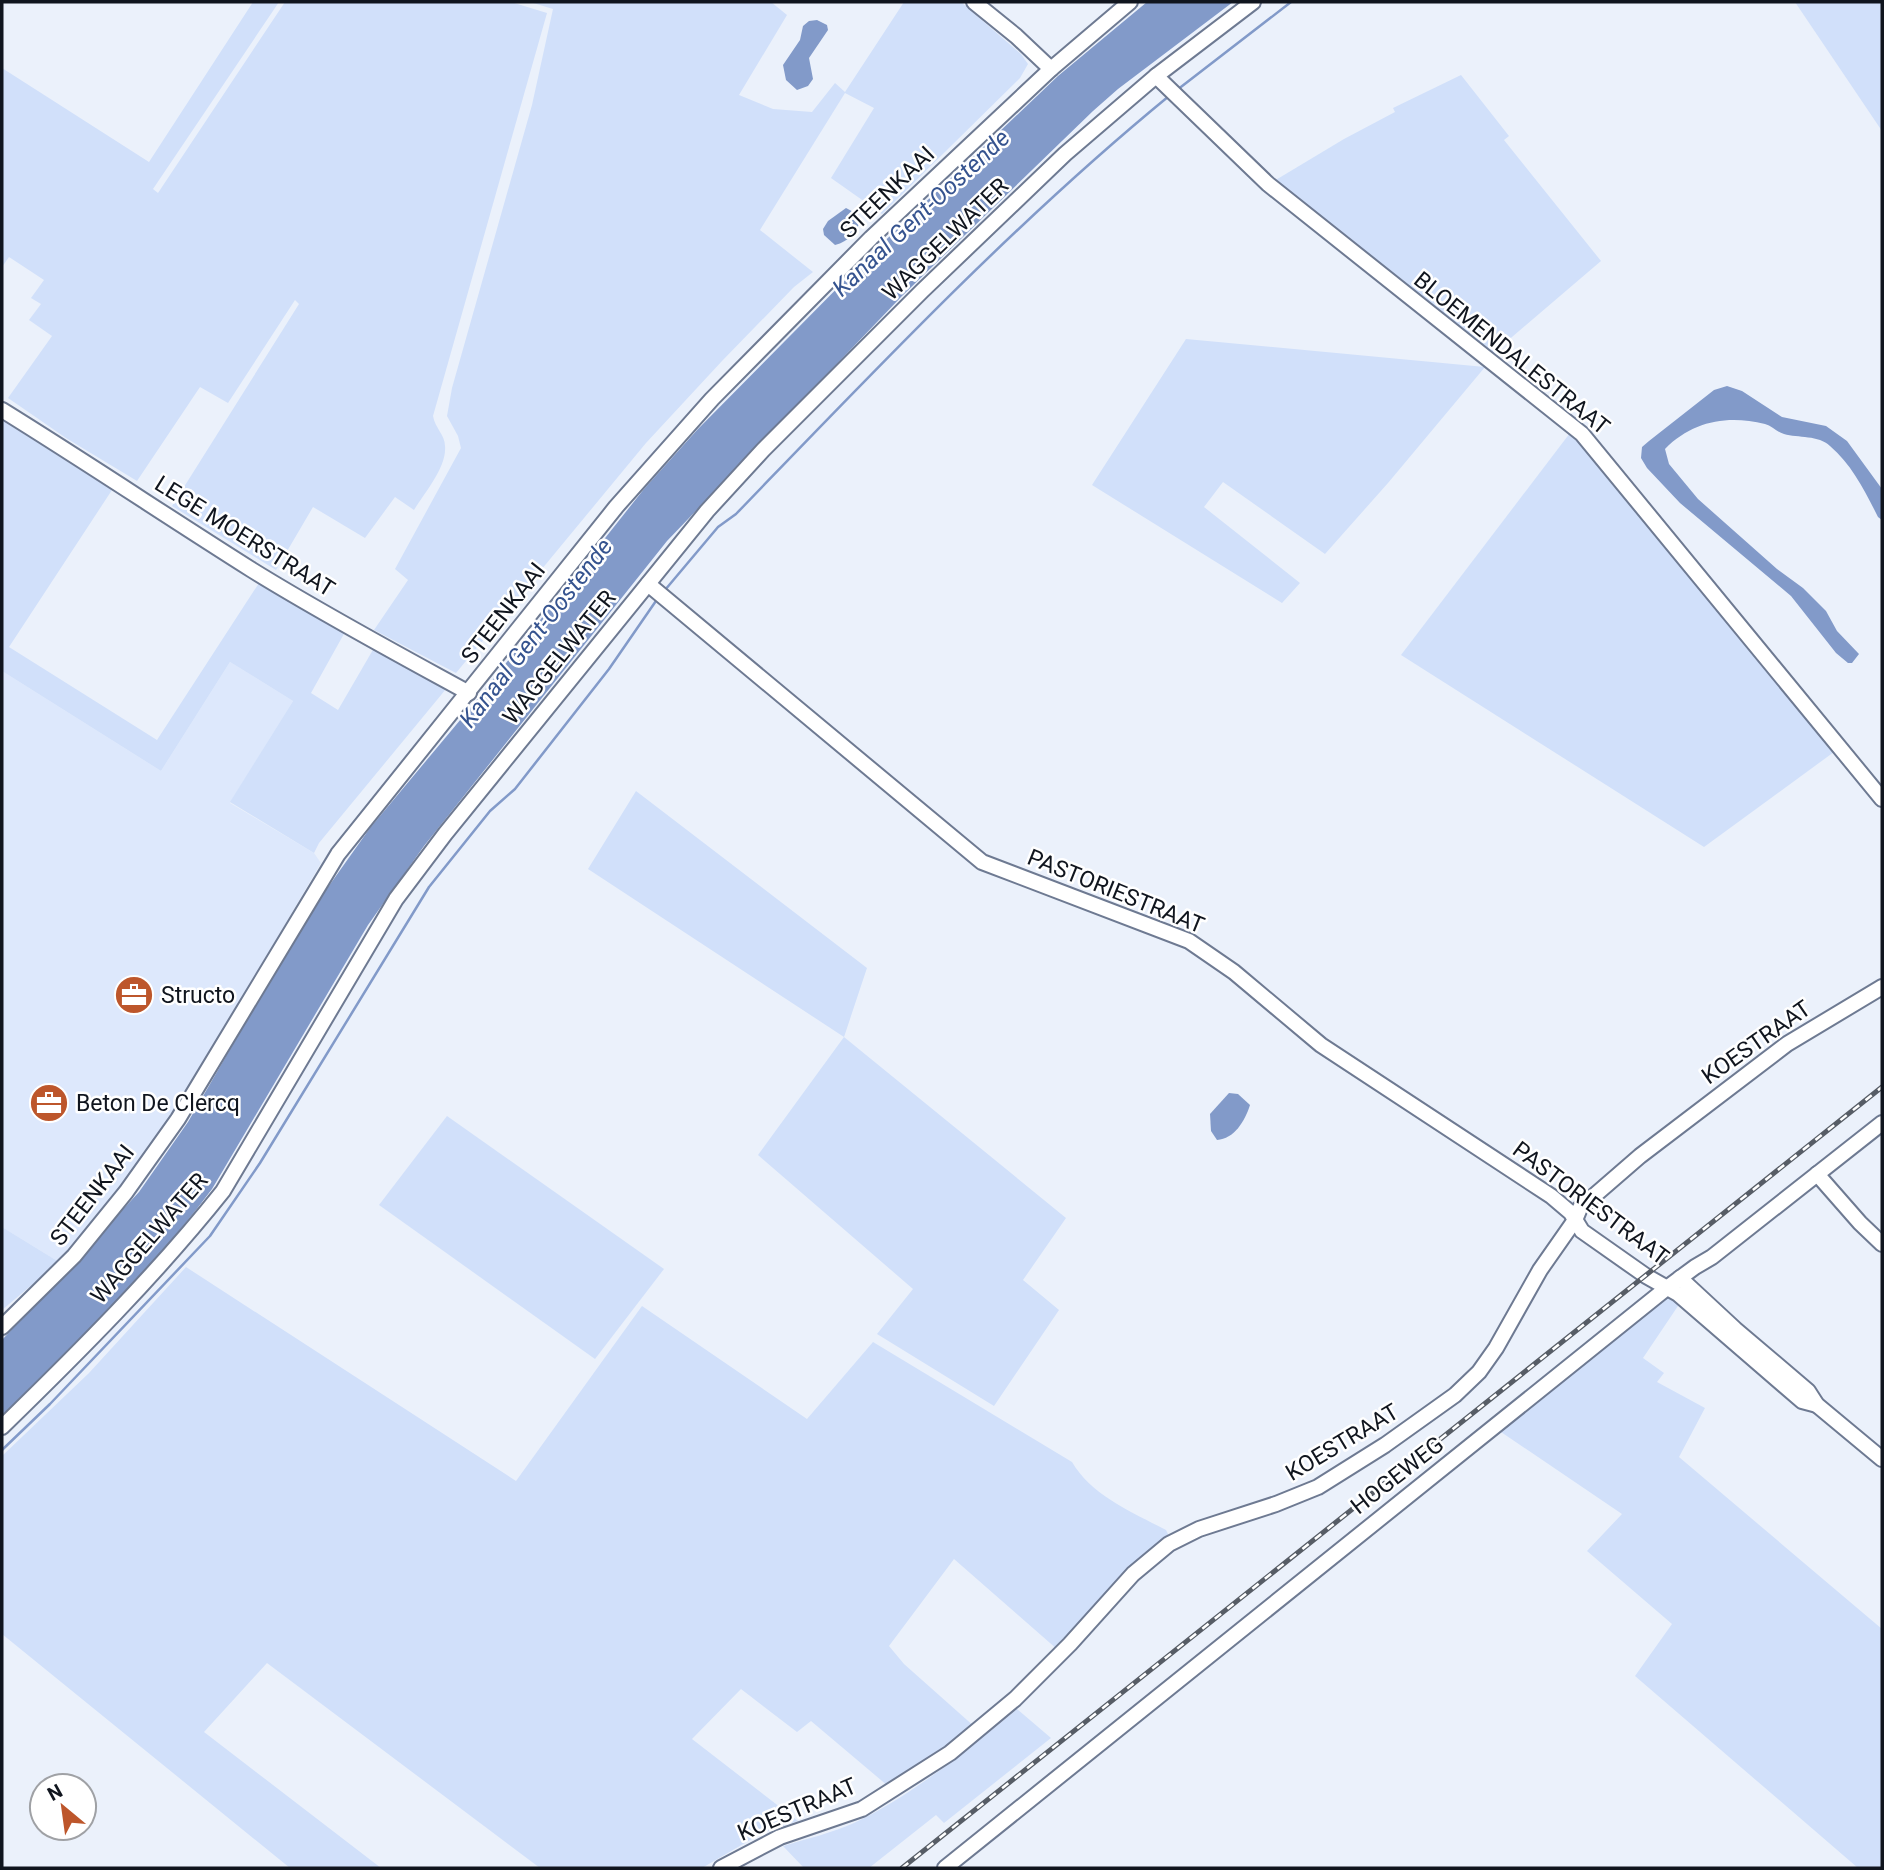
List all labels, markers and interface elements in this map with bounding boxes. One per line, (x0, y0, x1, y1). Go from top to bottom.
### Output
water label: Kanaal Gent-Oostende (827, 124, 1015, 302)
street label: STEENKAAI (835, 141, 940, 244)
street label: WAGGELWATER (877, 173, 1014, 306)
street label: BLOEMENDALESTRAAT (1409, 266, 1615, 441)
street label: LEGE MOERSTRAAT (150, 470, 340, 603)
water label: Kanaal Gent-Oostende (454, 533, 618, 733)
street label: STEENKAAI (456, 557, 551, 669)
street label: WAGGELWATER (497, 585, 622, 730)
street label: PASTORIESTRAAT (1024, 844, 1208, 939)
office icon: Structo (113, 974, 155, 1016)
place label: Structo (161, 982, 235, 1009)
street label: KOESTRAAT (1697, 995, 1816, 1090)
office icon: Beton De Clercq (28, 1082, 70, 1124)
place label: Beton De Clercq (76, 1090, 240, 1117)
street label: PASTORIESTRAAT (1507, 1136, 1674, 1271)
street label: STEENKAAI (45, 1139, 140, 1251)
street label: WAGGELWATER (85, 1167, 214, 1309)
street label: KOESTRAAT (1281, 1398, 1404, 1487)
street label: HOGEWEG (1346, 1431, 1449, 1520)
north arrow (28, 1772, 98, 1842)
street label: KOESTRAAT (734, 1772, 861, 1847)
text: N (44, 1779, 66, 1806)

